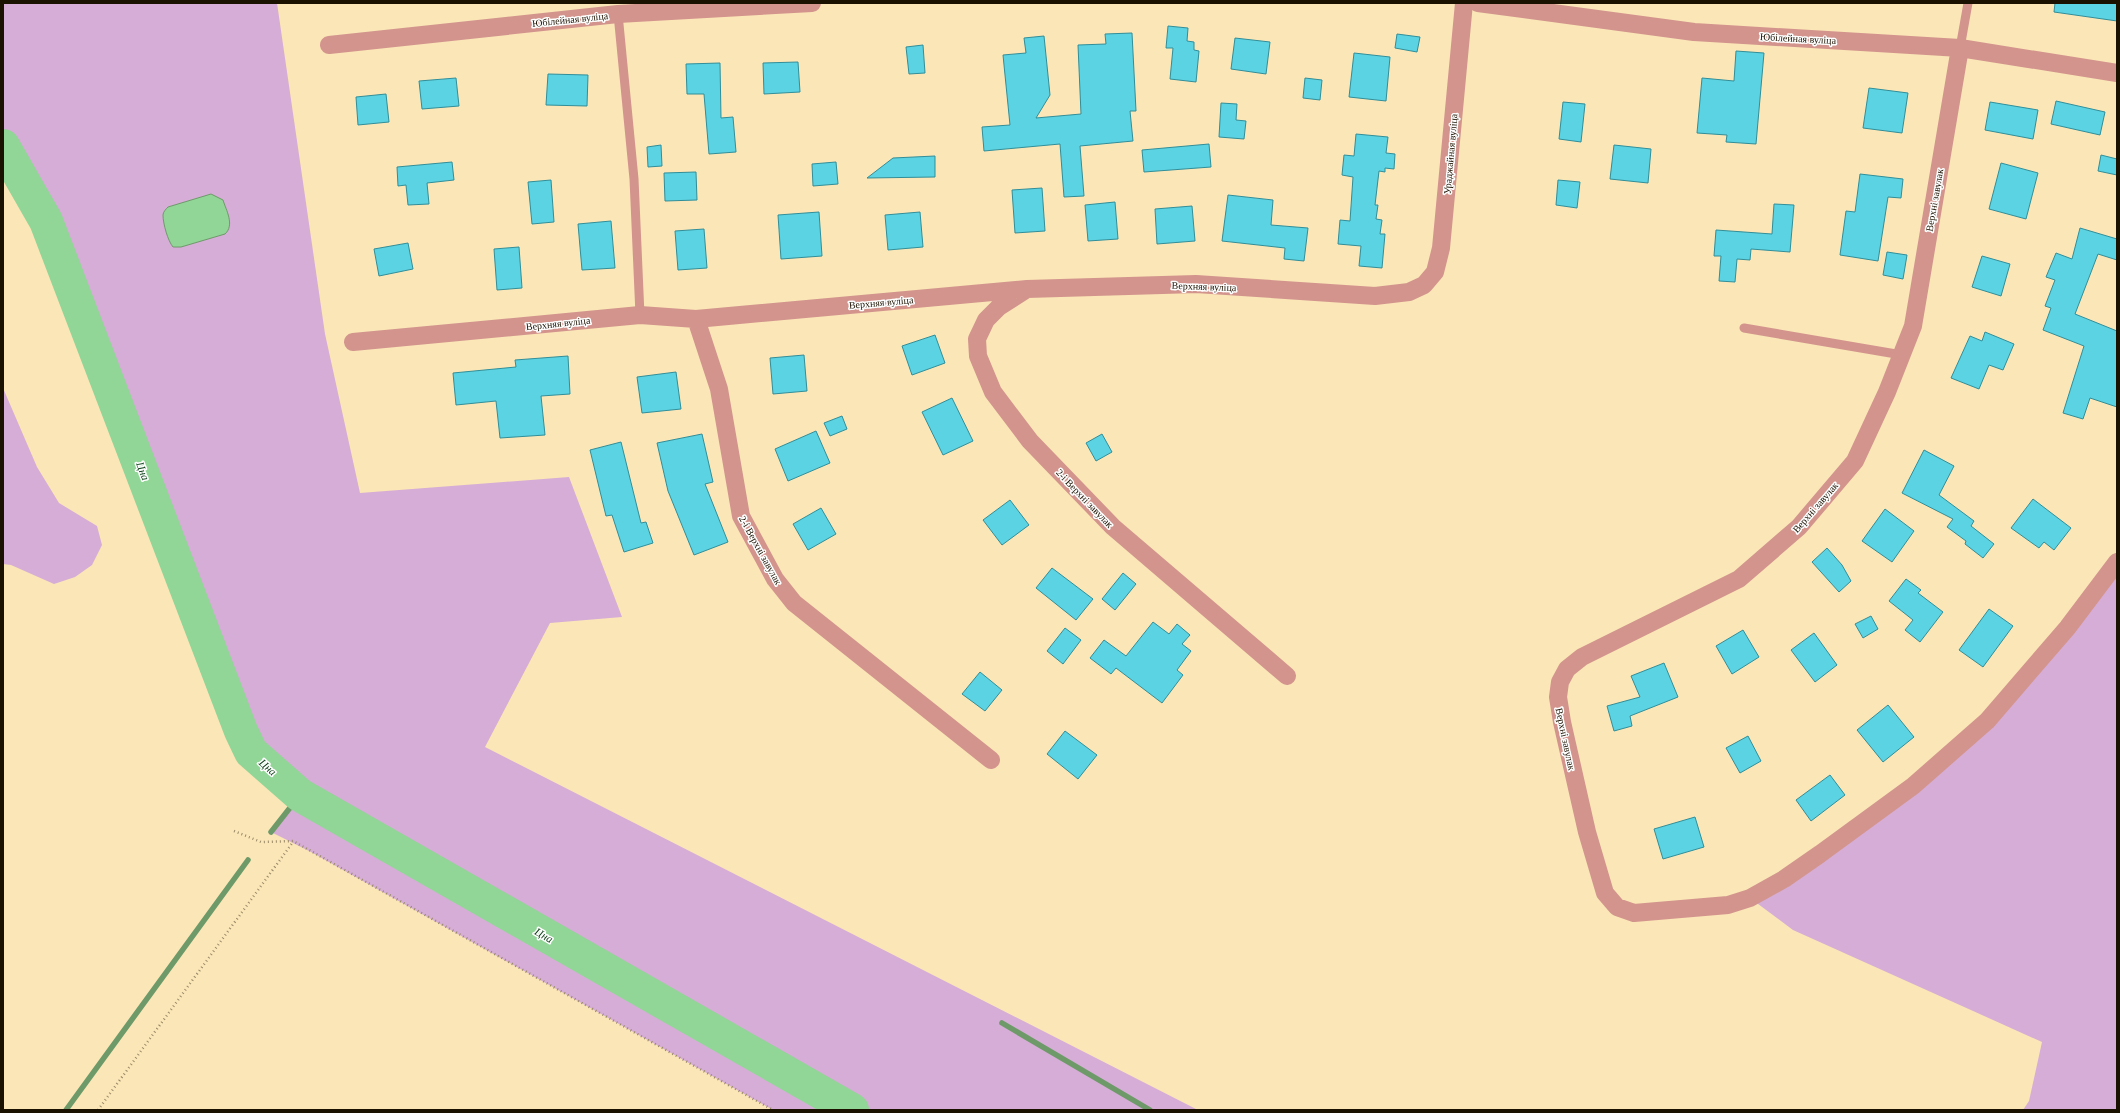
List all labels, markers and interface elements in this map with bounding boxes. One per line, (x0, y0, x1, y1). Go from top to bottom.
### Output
street label: Юбілейная вуліца (532, 10, 609, 29)
street label: Юбілейная вуліца (1760, 31, 1837, 46)
street label: Ураджайная вуліца (1441, 113, 1460, 195)
street label: Верхні завулак (1924, 168, 1945, 232)
street label: Верхняя вуліца (1171, 280, 1237, 293)
street label: Верхняя вуліца (848, 294, 914, 311)
street label: Верхняя вуліца (525, 315, 591, 332)
water label: Цна (134, 459, 152, 482)
street label: 2-і Верхні завулак (1054, 467, 1115, 530)
street label: Верхні завулак (1790, 480, 1840, 535)
street label: 2-і Верхні завулак (737, 514, 784, 587)
street label: Верхні завулак (1554, 707, 1578, 771)
water label: Цна (256, 756, 279, 778)
water label: Цна (532, 925, 556, 945)

